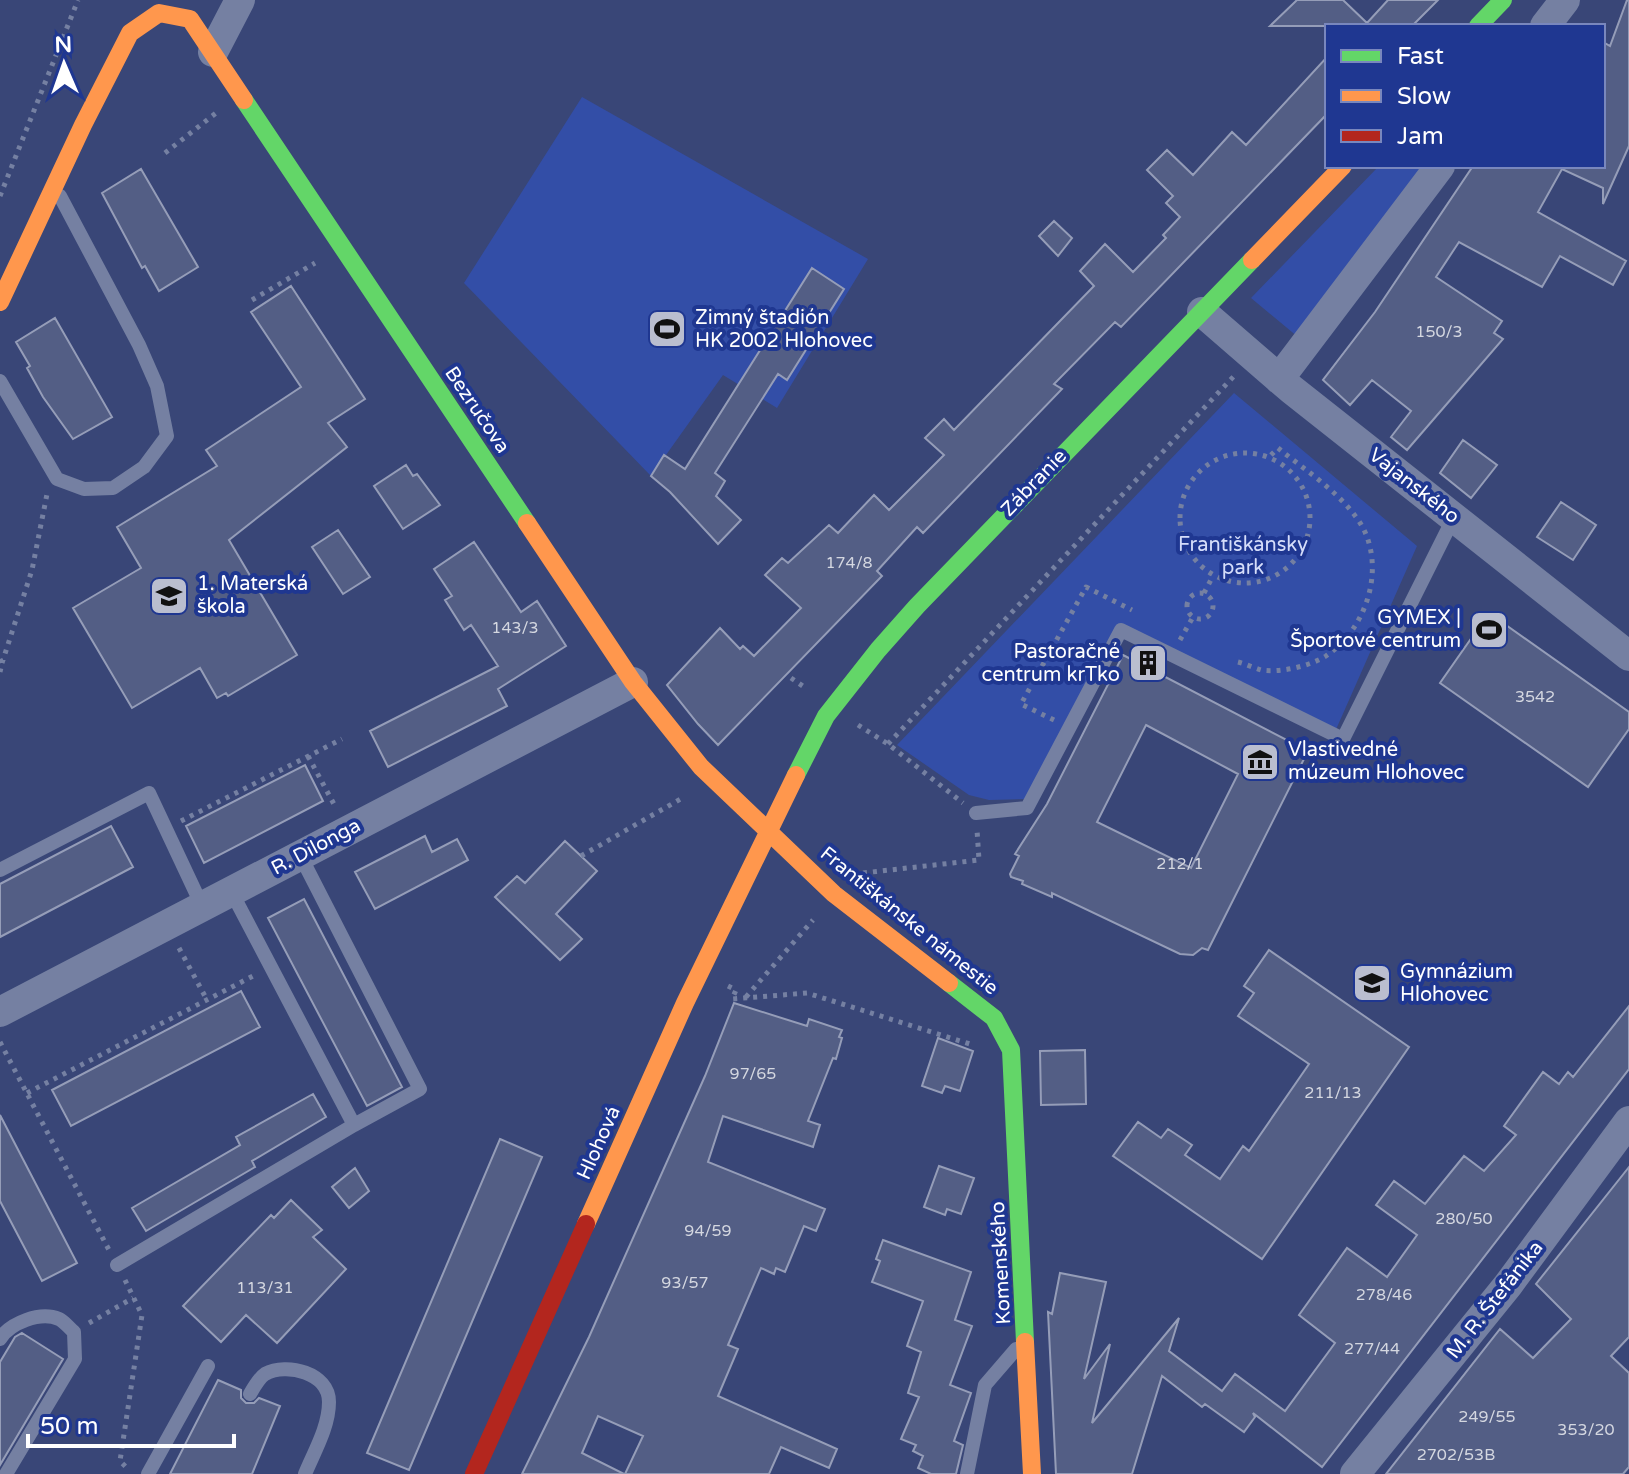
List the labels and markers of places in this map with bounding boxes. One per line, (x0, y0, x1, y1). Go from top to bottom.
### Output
place label: Zimný štadión HK 2002 Hlohovec (695, 306, 873, 353)
sports icon: Zimný štadión HK 2002 Hlohovec (646, 308, 688, 350)
place label: 1. Materská škola (197, 572, 308, 619)
school or university icon: 1. Materská škola (148, 575, 190, 617)
place label: GYMEX | Športové centrum (1290, 606, 1461, 653)
sports icon: GYMEX | Športové centrum (1468, 609, 1510, 651)
place label: Pastoračné centrum krTko (982, 640, 1120, 687)
building icon: Pastoračné centrum krTko (1127, 642, 1169, 684)
place label: Vlastivedné múzeum Hlohovec (1288, 738, 1464, 785)
museum icon: Vlastivedné múzeum Hlohovec (1239, 741, 1281, 783)
place label: Gymnázium Hlohovec (1400, 960, 1513, 1007)
school or university icon: Gymnázium Hlohovec (1351, 962, 1393, 1004)

